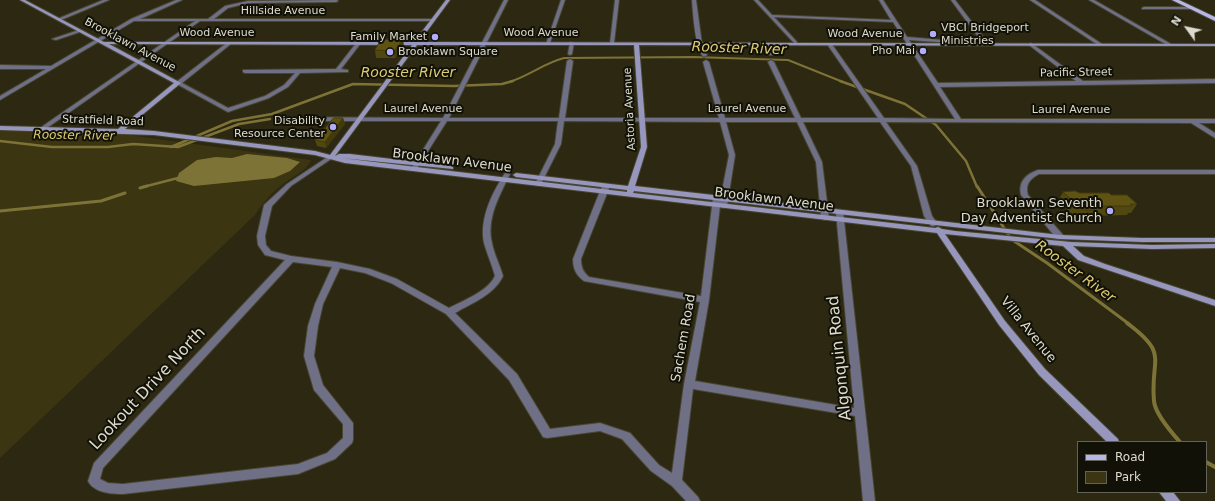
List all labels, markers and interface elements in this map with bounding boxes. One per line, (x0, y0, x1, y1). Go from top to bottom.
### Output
street label: Hillside Avenue (241, 4, 325, 18)
north arrow (1167, 8, 1207, 48)
text: N (1169, 14, 1184, 29)
street label: Brooklawn Avenue (82, 15, 178, 75)
place label: VBCI Bridgeport Ministries (941, 21, 1029, 47)
street label: Wood Avenue (179, 26, 255, 40)
street label: Wood Avenue (503, 26, 579, 40)
street label: Wood Avenue (827, 27, 903, 41)
marker: VBCI Bridgeport Ministries (928, 29, 938, 39)
place label: Family Market (350, 30, 427, 44)
marker: Family Market (430, 32, 440, 42)
water label: Rooster River (691, 39, 787, 59)
place label: Pho Mai (872, 44, 915, 58)
place label: Brooklawn Square (398, 45, 498, 59)
marker: Pho Mai (918, 46, 928, 56)
marker: Brooklawn Square (385, 47, 395, 57)
water label: Rooster River (361, 65, 455, 81)
street label: Pacific Street (1040, 66, 1112, 80)
street label: Astoria Avenue (621, 67, 639, 151)
street label: Laurel Avenue (384, 102, 462, 116)
street label: Laurel Avenue (708, 102, 786, 116)
street label: Laurel Avenue (1032, 103, 1110, 117)
street label: Stratfield Road (62, 113, 144, 129)
place label: Disability Resource Center (234, 114, 325, 140)
marker: Disability Resource Center (328, 122, 338, 132)
water label: Rooster River (33, 128, 115, 144)
street label: Brooklawn Avenue (391, 146, 513, 176)
street label: Brooklawn Avenue (713, 185, 835, 215)
place label: Brooklawn Seventh Day Adventist Church (961, 196, 1102, 227)
marker: Brooklawn Seventh Day Adventist Church (1105, 206, 1115, 216)
water label: Rooster River (1032, 237, 1118, 307)
street label: Sachem Road (669, 293, 699, 383)
street label: Villa Avenue (997, 294, 1059, 366)
street label: Algonquin Road (824, 295, 856, 421)
street label: Lookout Drive North (86, 324, 210, 454)
legend (1077, 441, 1207, 493)
text: Road (1115, 450, 1145, 464)
text: Park (1115, 470, 1141, 484)

